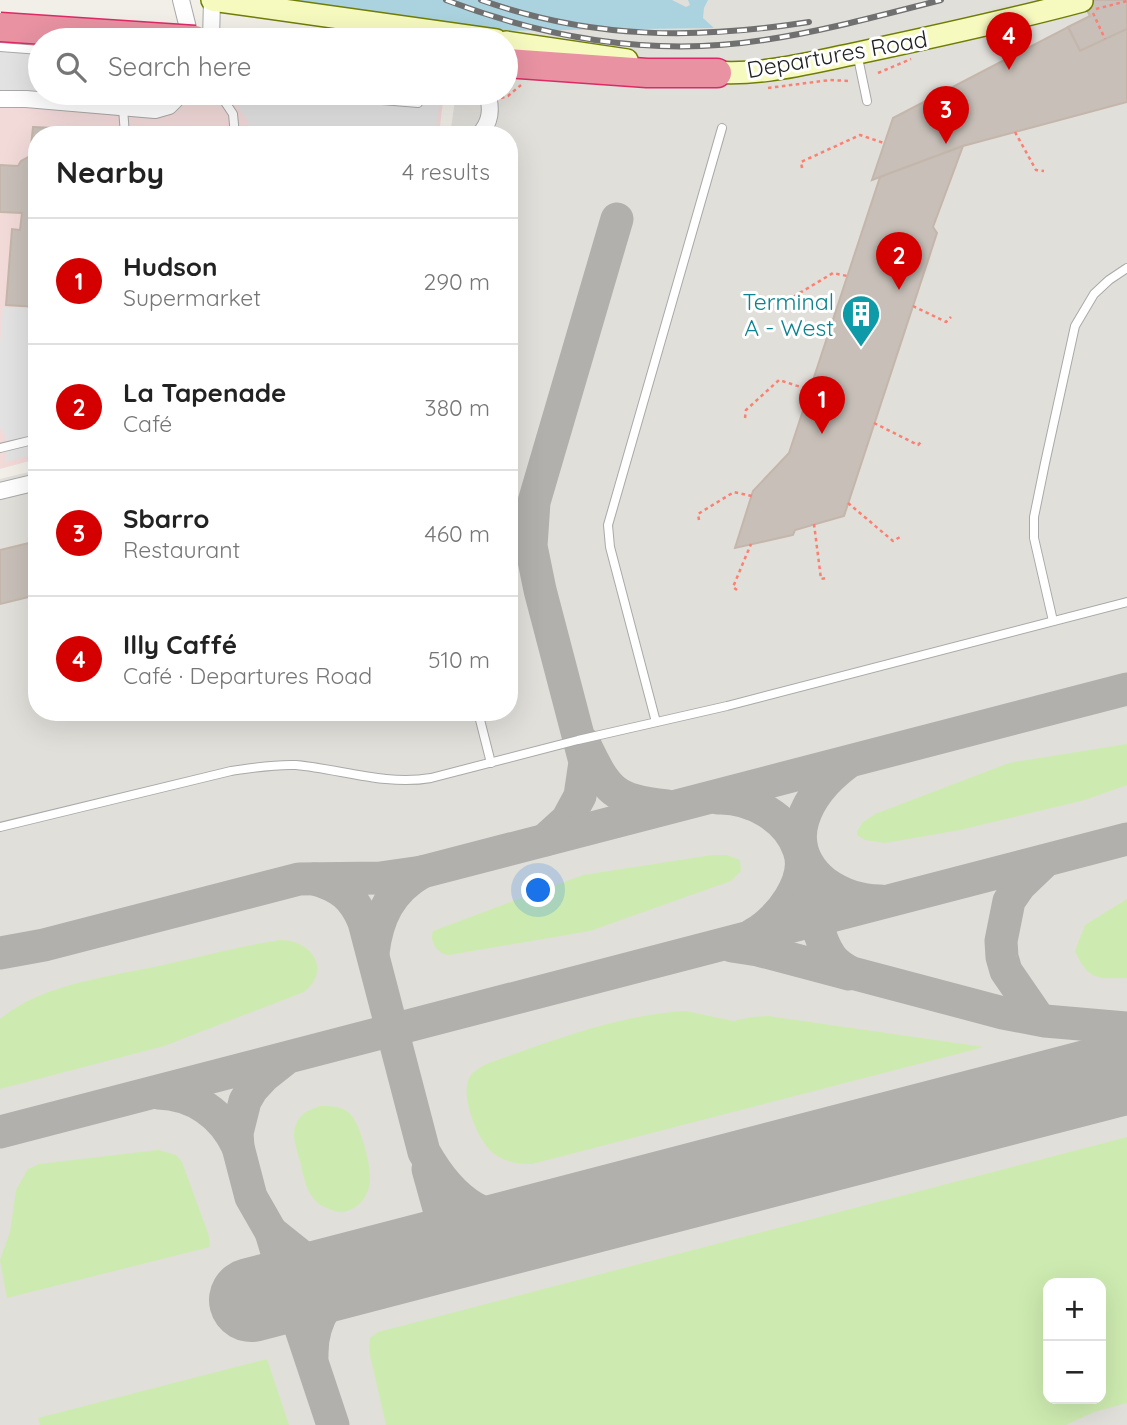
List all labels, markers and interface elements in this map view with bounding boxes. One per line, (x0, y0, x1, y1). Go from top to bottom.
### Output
pin: 4 (986, 12, 1032, 70)
street label: Departures Road (744, 24, 930, 84)
search box (28, 28, 518, 105)
icon: search (52, 48, 90, 86)
text: Search here (108, 50, 252, 83)
pin: 3 (923, 86, 969, 144)
text: Nearby (56, 153, 164, 191)
text: 4 results (402, 157, 490, 186)
pin: 2 (876, 232, 922, 290)
text: Hudson (123, 250, 218, 283)
text: 1 (75, 267, 83, 296)
text: 290 m (423, 267, 490, 296)
text: Supermarket (123, 283, 261, 312)
place label: Terminal A - West (743, 287, 834, 342)
building icon: Terminal A - West (840, 293, 882, 348)
text: La Tapenade (123, 376, 286, 409)
pin: 1 (799, 376, 845, 434)
text: 2 (72, 393, 86, 422)
text: 380 m (425, 393, 490, 422)
text: Café (123, 409, 172, 438)
text: Sbarro (123, 502, 209, 535)
text: 3 (73, 519, 85, 548)
text: 460 m (425, 519, 490, 548)
text: Restaurant (123, 535, 240, 564)
text: Illy Caffé (123, 628, 237, 661)
text: 4 (72, 645, 86, 674)
text: 510 m (428, 645, 490, 674)
text: Café · Departures Road (123, 661, 372, 690)
your location (521, 873, 555, 907)
map controls (1043, 1278, 1106, 1404)
button: + (1043, 1278, 1106, 1341)
button: − (1043, 1341, 1106, 1404)

